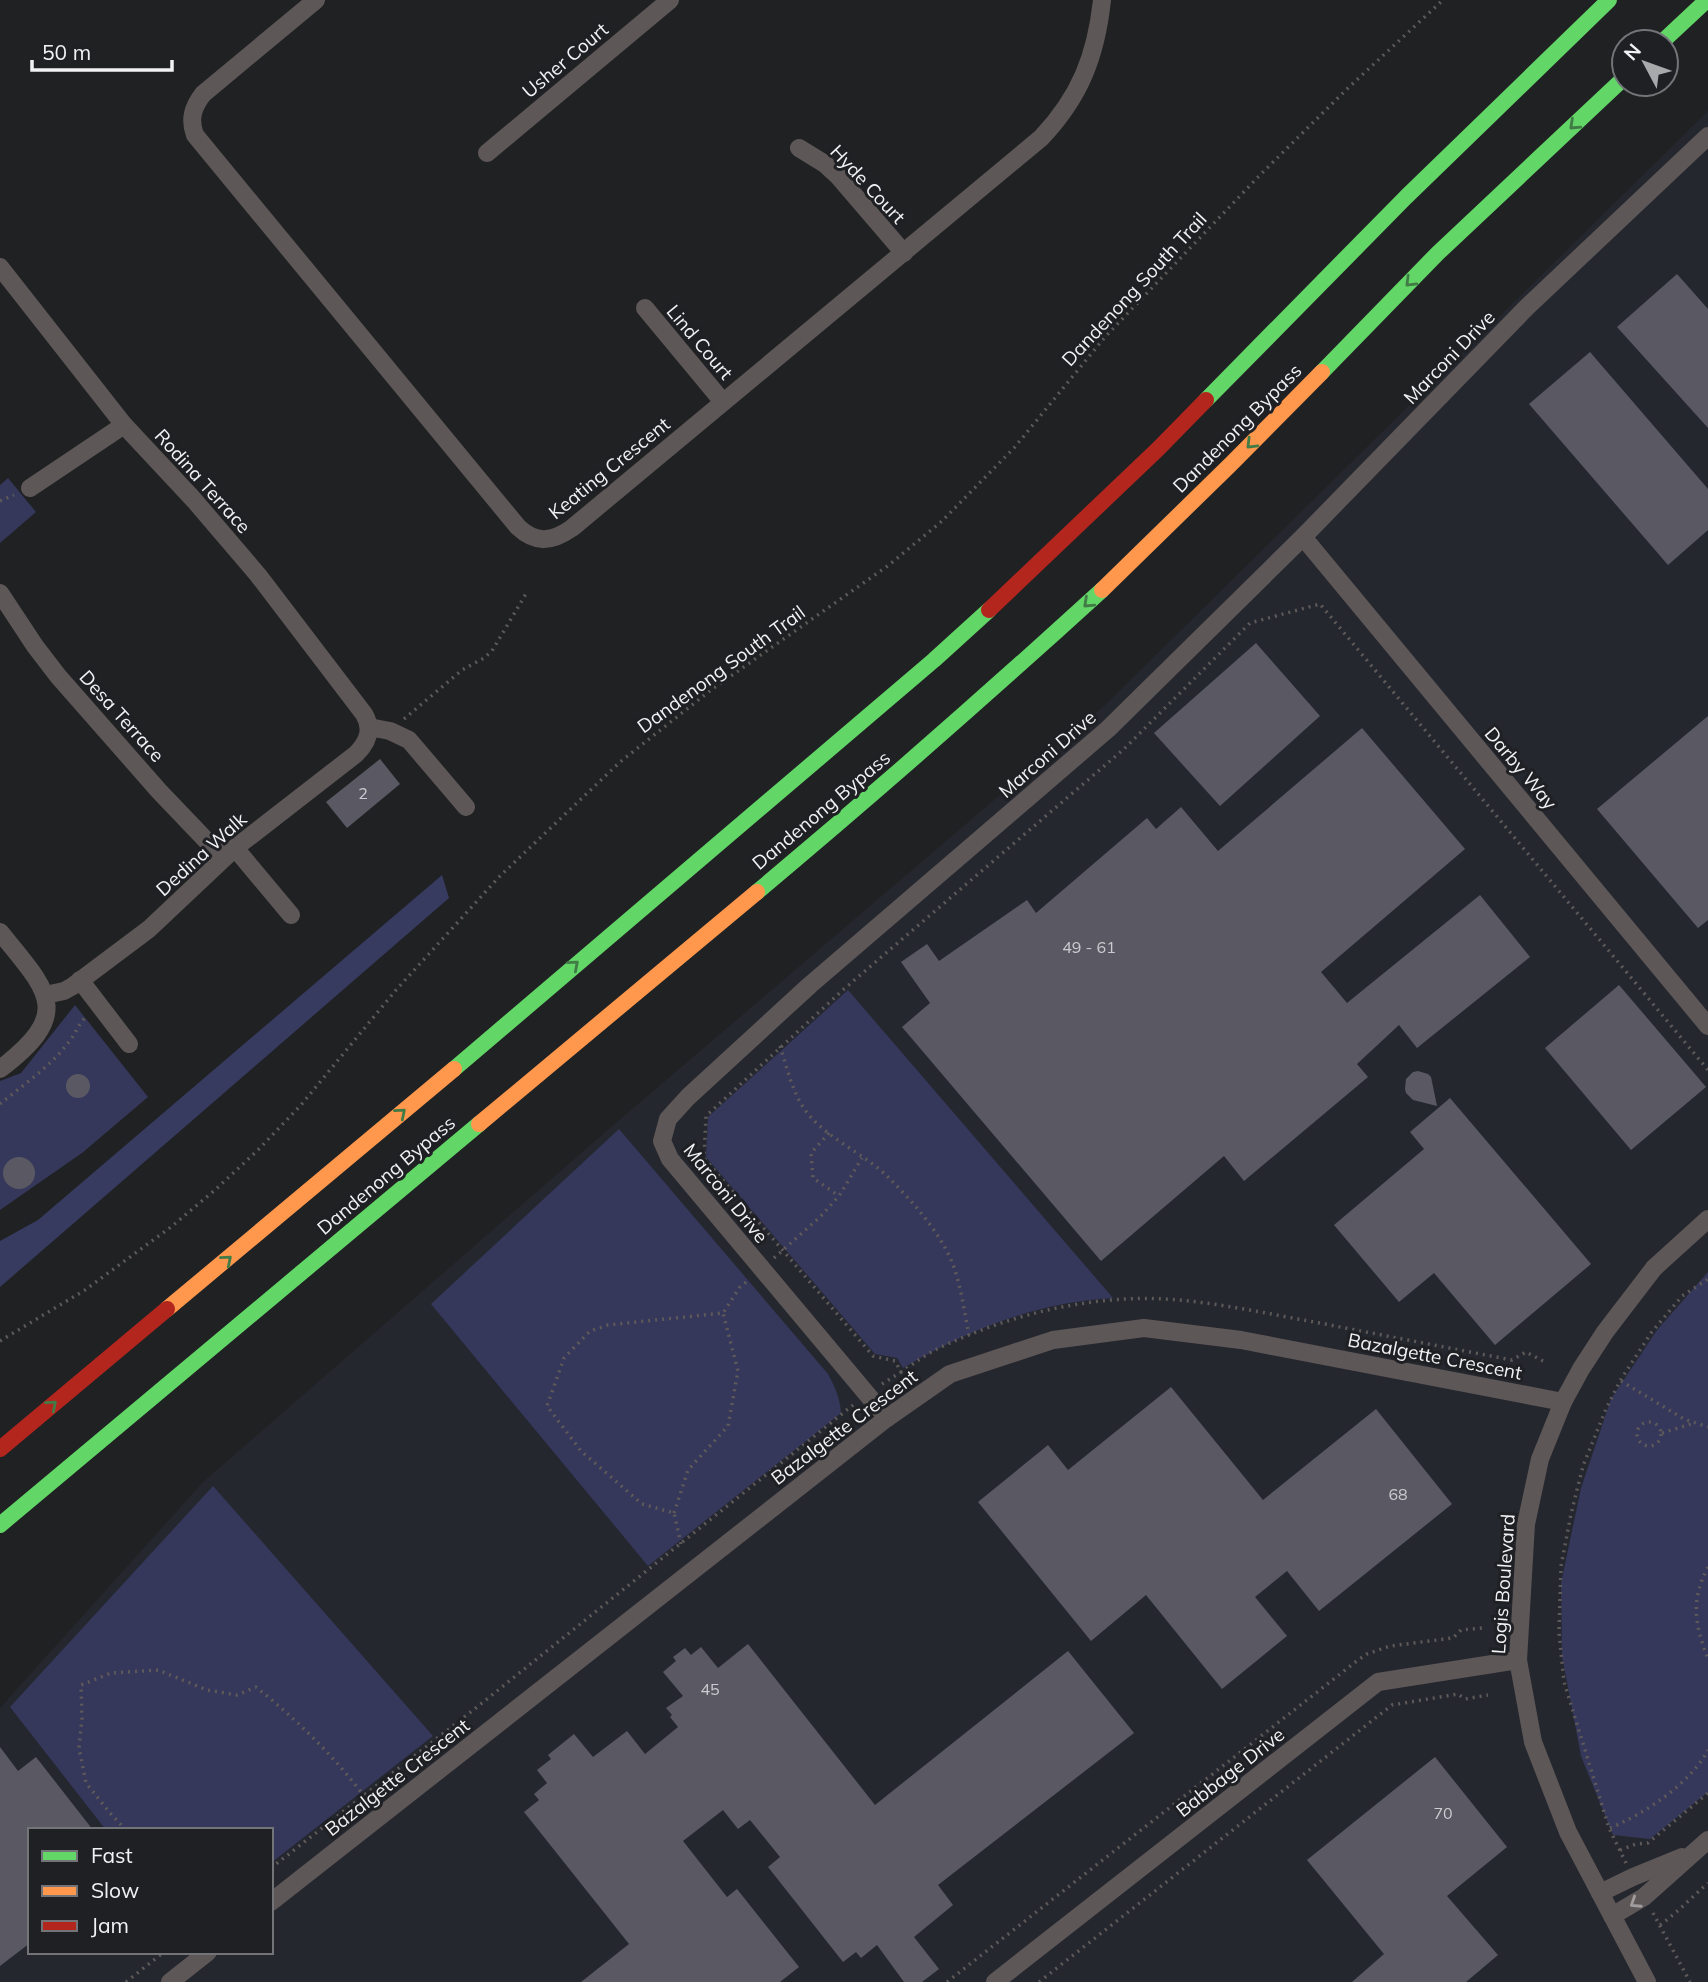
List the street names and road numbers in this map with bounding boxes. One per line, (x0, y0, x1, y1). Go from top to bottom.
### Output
street label: Usher Court (517, 17, 613, 103)
street label: Hyde Court (825, 139, 911, 229)
street label: Dandenong South Trail (1056, 207, 1212, 371)
street label: Lind Court (662, 300, 739, 385)
street label: Marconi Drive (1398, 305, 1500, 409)
street label: Dandenong Bypass (1167, 358, 1307, 498)
street label: Keating Crescent (543, 412, 675, 524)
street label: Rodina Terrace (150, 424, 256, 538)
street label: Dandenong South Trail (632, 600, 810, 738)
street label: Desa Terrace (74, 665, 170, 767)
street label: Marconi Drive (993, 705, 1101, 803)
street label: Darby Way (1480, 722, 1562, 814)
street label: Dandenong Bypass (747, 745, 895, 875)
street label: Dedina Walk (151, 807, 251, 901)
street label: Dandenong Bypass (312, 1110, 460, 1240)
street label: Marconi Drive (679, 1138, 773, 1248)
street label: Bazalgette Crescent (1346, 1327, 1524, 1385)
street label: Bazalgette Crescent (766, 1364, 922, 1490)
street label: Logis Boulevard (1486, 1513, 1520, 1655)
street label: Bazalgette Crescent (320, 1713, 474, 1841)
street label: Babbage Drive (1171, 1722, 1289, 1822)

